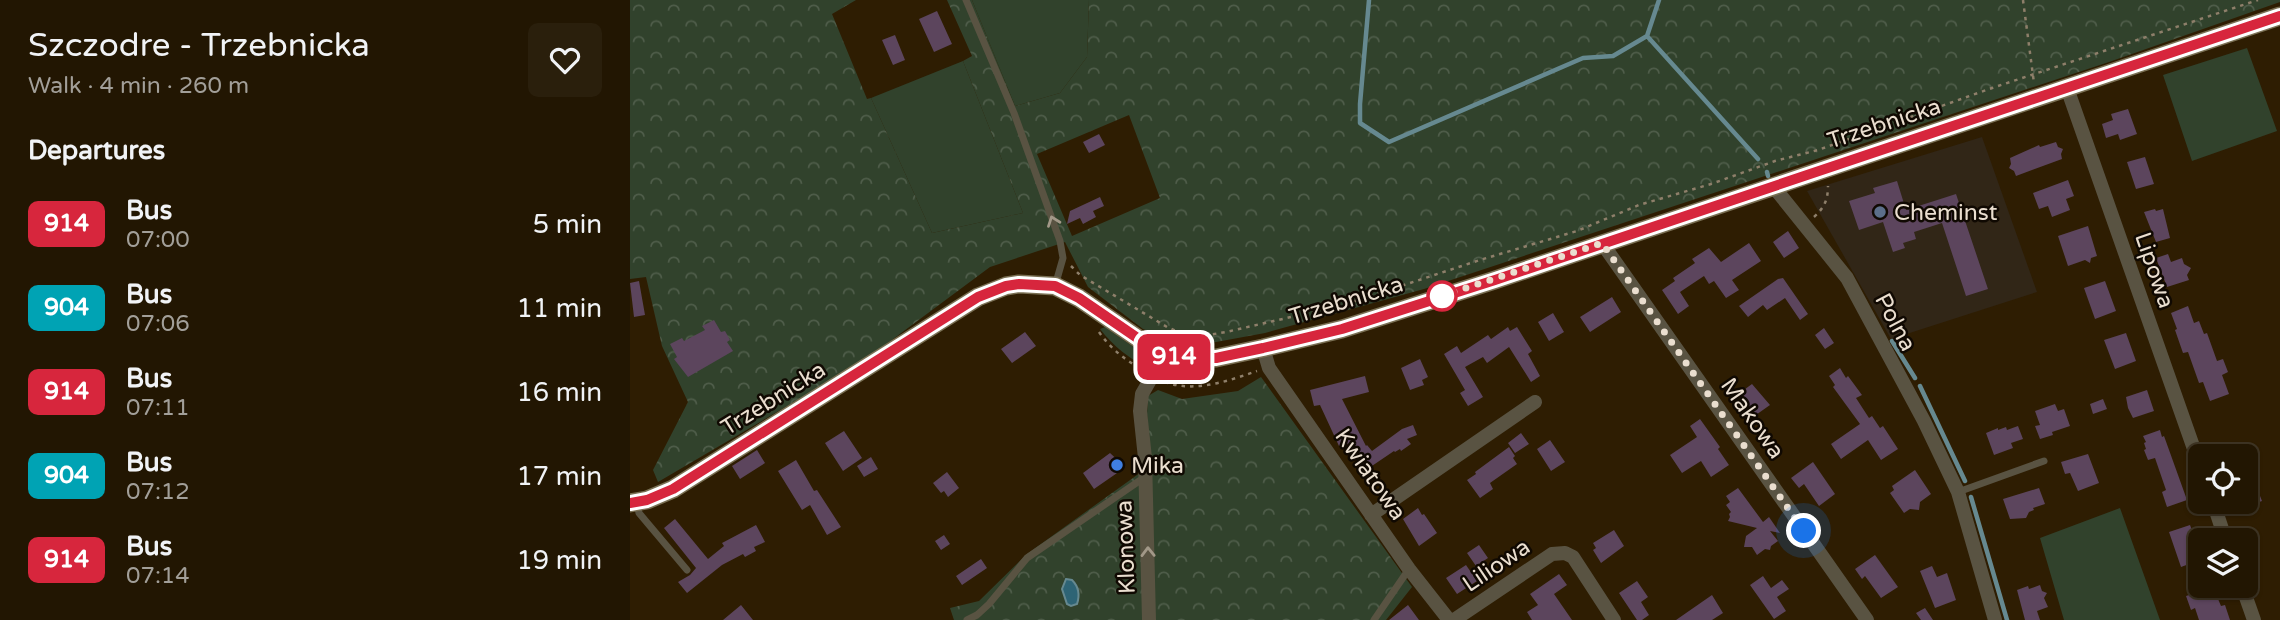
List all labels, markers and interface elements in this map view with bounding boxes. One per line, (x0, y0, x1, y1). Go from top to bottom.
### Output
button: heart (528, 23, 602, 97)
text: Szczodre - Trzebnicka (28, 26, 370, 65)
text: Walk · 4 min · 260 m (28, 72, 249, 100)
street label: Trzebnicka (1824, 92, 1945, 155)
text: Departures (28, 135, 165, 166)
text: Bus (126, 195, 172, 226)
place label: Cheminst (1894, 199, 1998, 227)
marker: Cheminst (1872, 204, 1888, 220)
text: 914 (44, 209, 89, 238)
text: 5 min (533, 209, 602, 240)
one-way arrow (1047, 215, 1061, 227)
text: 07:00 (126, 226, 190, 254)
street label: Lipowa (2128, 229, 2180, 312)
street label: Trzebnicka (1286, 270, 1407, 332)
text: Bus (126, 279, 172, 310)
unlabelled marker (1427, 281, 1457, 311)
street label: Polna (1868, 289, 1922, 356)
text: 904 (44, 293, 89, 322)
text: 11 min (516, 293, 602, 324)
text: 07:06 (126, 310, 190, 338)
line badge: 914 (1134, 334, 1214, 380)
text: 914 (1151, 342, 1197, 371)
street label: Trzebnicka (716, 356, 831, 442)
text: Bus (126, 363, 172, 394)
street label: Makowa (1714, 373, 1790, 464)
text: 914 (44, 377, 89, 406)
text: 16 min (516, 377, 602, 408)
text: 07:11 (126, 394, 190, 422)
street label: Kwiatowa (1328, 423, 1412, 526)
map controls (2188, 444, 2258, 598)
button: locate (2188, 444, 2258, 514)
text: Bus (126, 447, 172, 478)
place label: Mika (1131, 452, 1184, 480)
marker: Mika (1109, 457, 1125, 473)
text: 904 (44, 461, 89, 490)
text: 17 min (516, 461, 602, 492)
text: 07:12 (126, 478, 190, 506)
street label: Klonowa (1110, 500, 1142, 594)
your location (1786, 513, 1821, 548)
button: layers (2188, 528, 2258, 598)
text: Bus (126, 531, 172, 562)
street label: Liliowa (1458, 533, 1536, 598)
text: 914 (44, 545, 89, 574)
text: 19 min (516, 545, 602, 576)
one-way arrow (1140, 546, 1156, 557)
text: 07:14 (126, 562, 190, 590)

